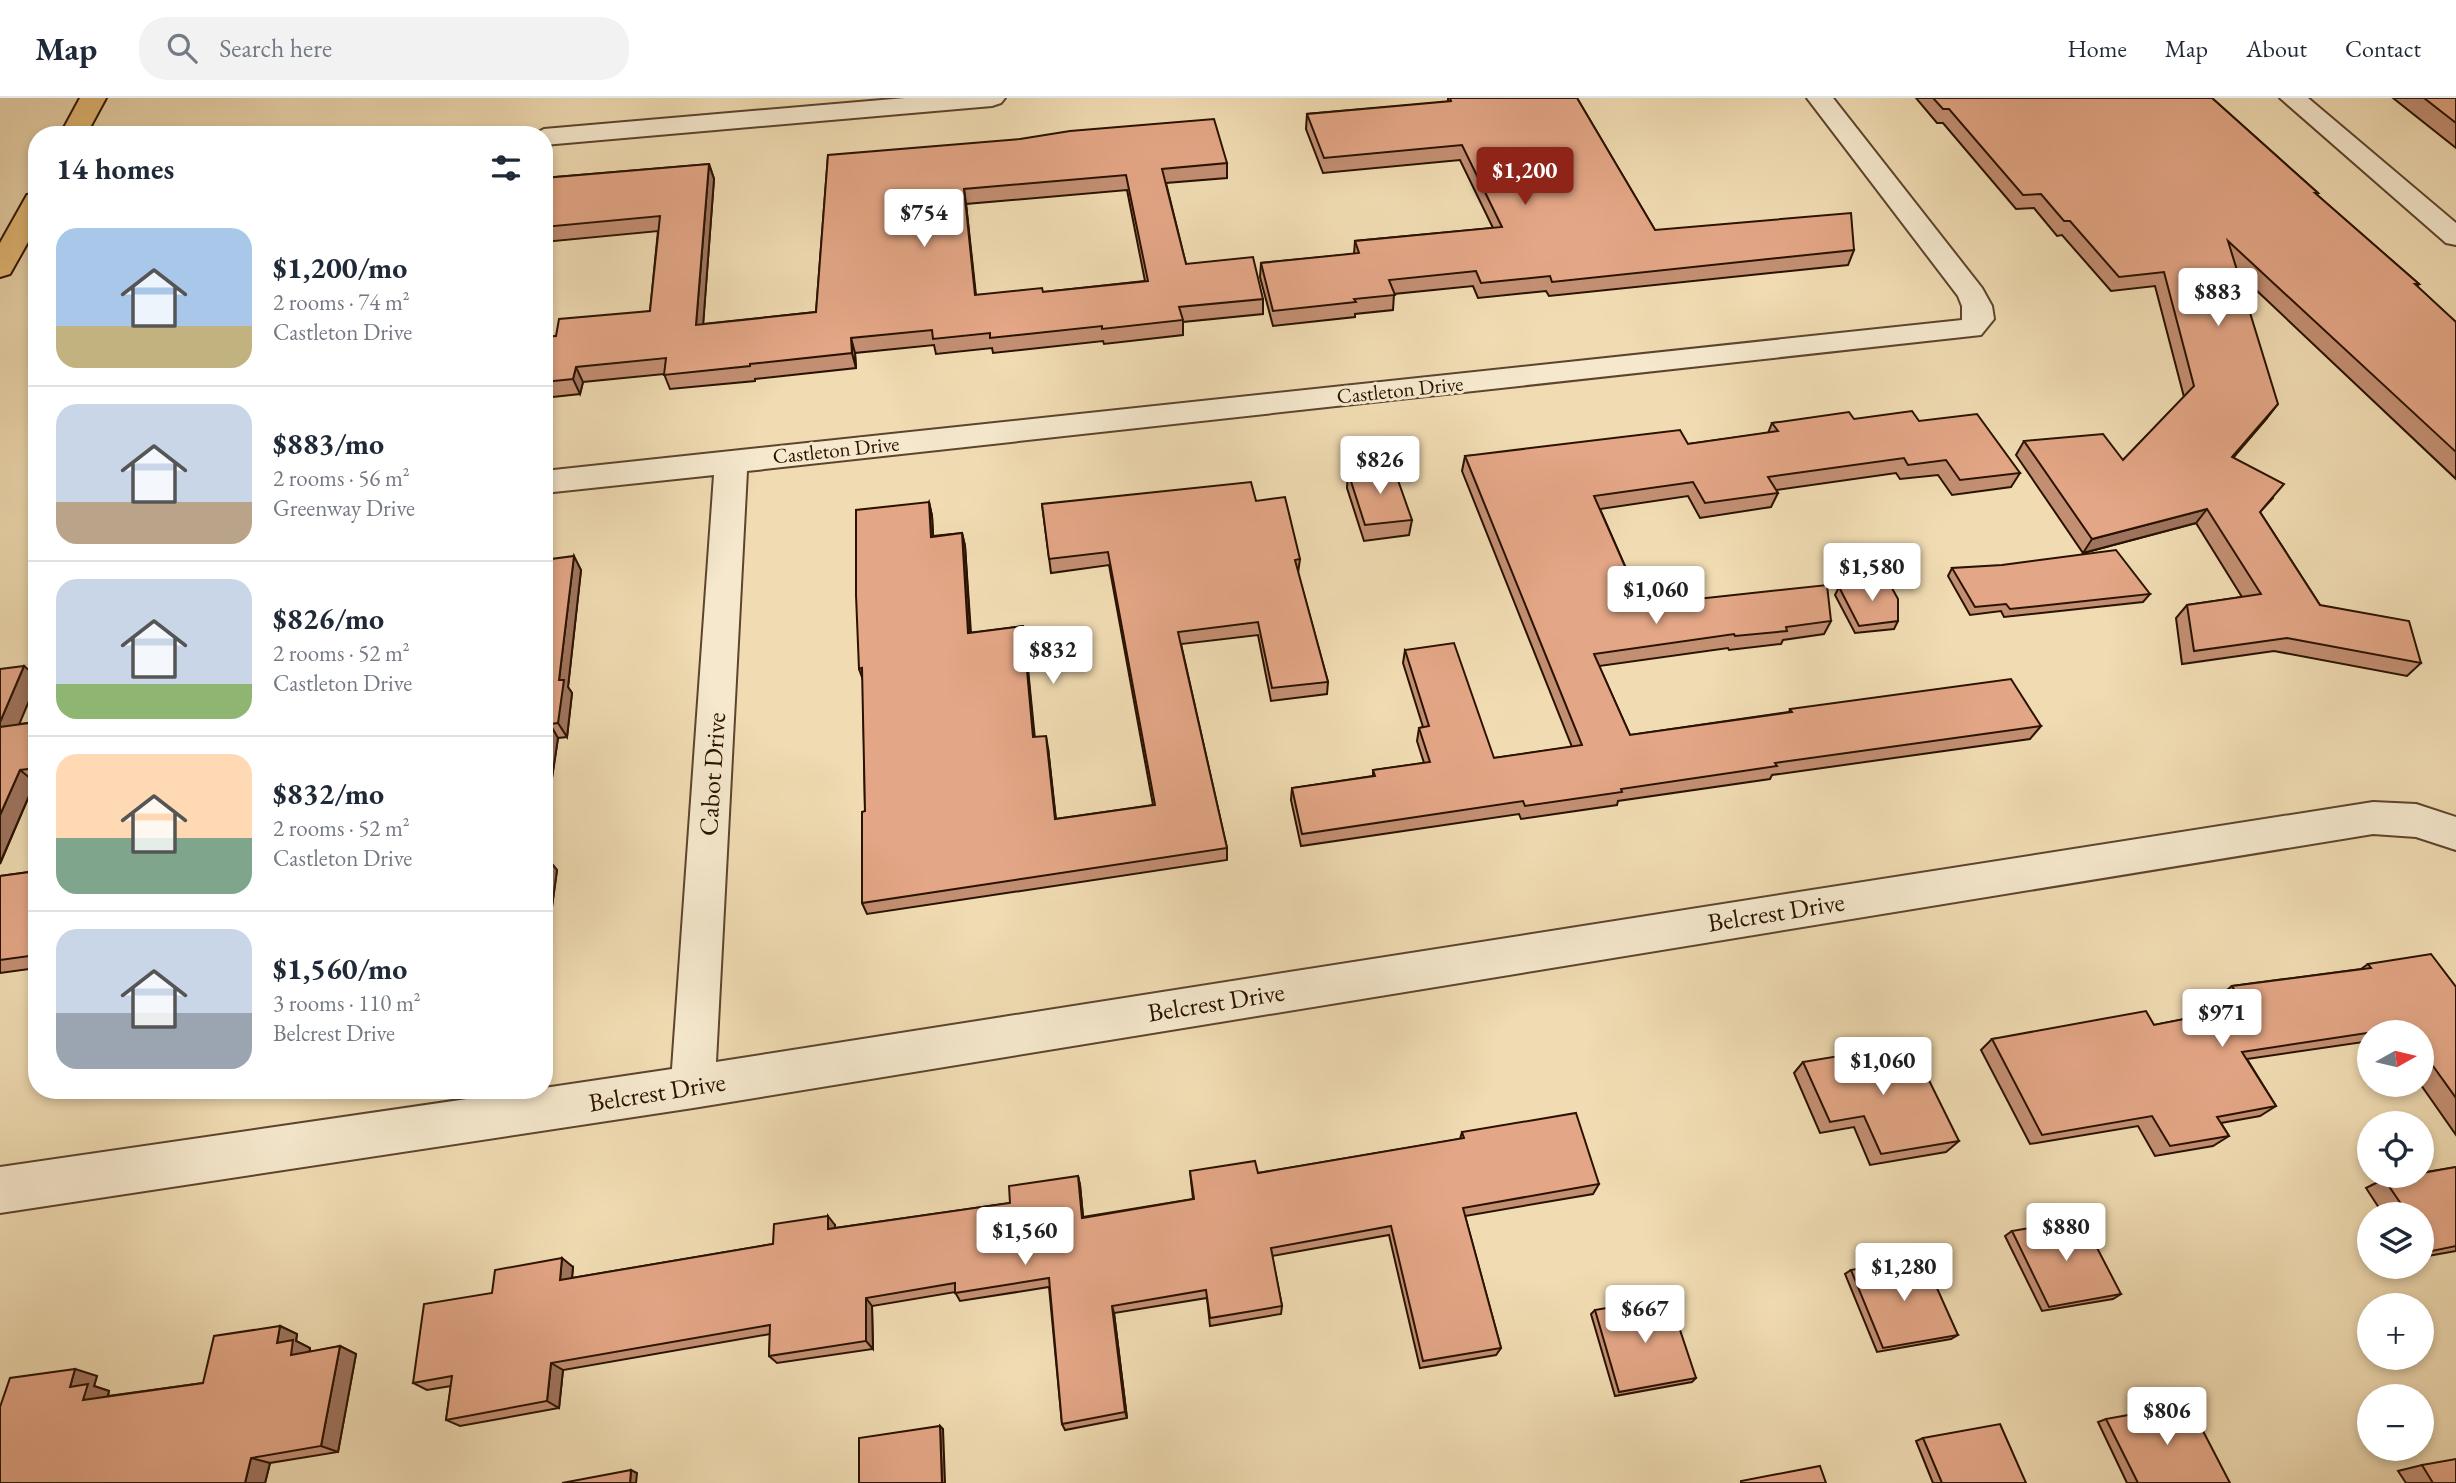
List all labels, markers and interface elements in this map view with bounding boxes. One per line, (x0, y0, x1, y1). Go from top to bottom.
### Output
search box (139, 17, 629, 80)
text: Map (35, 27, 97, 70)
icon: search (163, 29, 201, 67)
text: Search here (219, 31, 332, 65)
text: Home (2067, 33, 2127, 64)
text: Map (2165, 33, 2208, 64)
text: About (2246, 33, 2307, 64)
text: Contact (2345, 33, 2421, 64)
pin: $1,200 (1468, 148, 1582, 207)
text: 14 homes (56, 149, 174, 188)
icon: filters (487, 149, 525, 187)
text: $1,200 (1493, 155, 1557, 185)
pin: $754 (883, 190, 965, 249)
text: $754 (900, 197, 948, 227)
text: $1,200/mo (273, 248, 407, 287)
icon: home (112, 256, 196, 340)
pin: $883 (2177, 268, 2259, 328)
text: $883 (2194, 276, 2242, 306)
text: 2 rooms · 74 m² (273, 287, 410, 317)
text: Castleton Drive (273, 317, 412, 347)
street label: Castleton Drive (1335, 369, 1465, 410)
text: $883/mo (273, 424, 384, 463)
street label: Castleton Drive (771, 429, 901, 470)
icon: home (112, 432, 196, 516)
pin: $826 (1339, 436, 1421, 496)
text: $826 (1356, 444, 1404, 474)
text: 2 rooms · 56 m² (273, 463, 410, 493)
text: Greenway Drive (273, 493, 415, 523)
pin: $1,580 (1815, 544, 1929, 603)
text: $1,580 (1840, 551, 1904, 581)
pin: $1,060 (1599, 566, 1713, 626)
text: $1,060 (1624, 574, 1688, 604)
text: $826/mo (273, 599, 384, 638)
icon: home (112, 607, 196, 691)
pin: $832 (1012, 626, 1094, 686)
text: $832 (1029, 634, 1077, 664)
text: 2 rooms · 52 m² (273, 638, 410, 668)
text: Castleton Drive (273, 668, 412, 698)
street label: Cabot Drive (691, 711, 733, 837)
text: $832/mo (273, 774, 384, 813)
icon: home (112, 782, 196, 866)
text: 2 rooms · 52 m² (273, 813, 410, 843)
text: Castleton Drive (273, 843, 412, 873)
street label: Belcrest Drive (1705, 884, 1847, 940)
text: $1,560/mo (273, 949, 407, 988)
icon: home (112, 957, 196, 1041)
street label: Belcrest Drive (1145, 974, 1287, 1030)
text: 3 rooms · 110 m² (273, 988, 421, 1018)
pin: $971 (2181, 990, 2263, 1049)
text: $971 (2198, 997, 2246, 1027)
text: Belcrest Drive (273, 1018, 395, 1048)
north arrow (2357, 1020, 2434, 1097)
map controls (2357, 1020, 2434, 1461)
pin: $1,060 (1826, 1038, 1940, 1097)
text: $1,060 (1851, 1045, 1915, 1075)
street label: Belcrest Drive (586, 1064, 728, 1120)
button: locate (2357, 1111, 2434, 1188)
button: layers (2357, 1202, 2434, 1279)
pin: $880 (2025, 1204, 2107, 1263)
pin: $1,560 (968, 1208, 1082, 1267)
text: $880 (2042, 1211, 2090, 1241)
text: $1,560 (993, 1215, 1057, 1245)
pin: $1,280 (1847, 1244, 1961, 1303)
text: $1,280 (1872, 1251, 1936, 1281)
pin: $667 (1604, 1286, 1686, 1345)
text: $667 (1621, 1293, 1669, 1323)
button: + (2357, 1293, 2434, 1370)
button: − (2357, 1384, 2434, 1461)
pin: $806 (2126, 1388, 2208, 1447)
text: $806 (2143, 1395, 2191, 1425)

